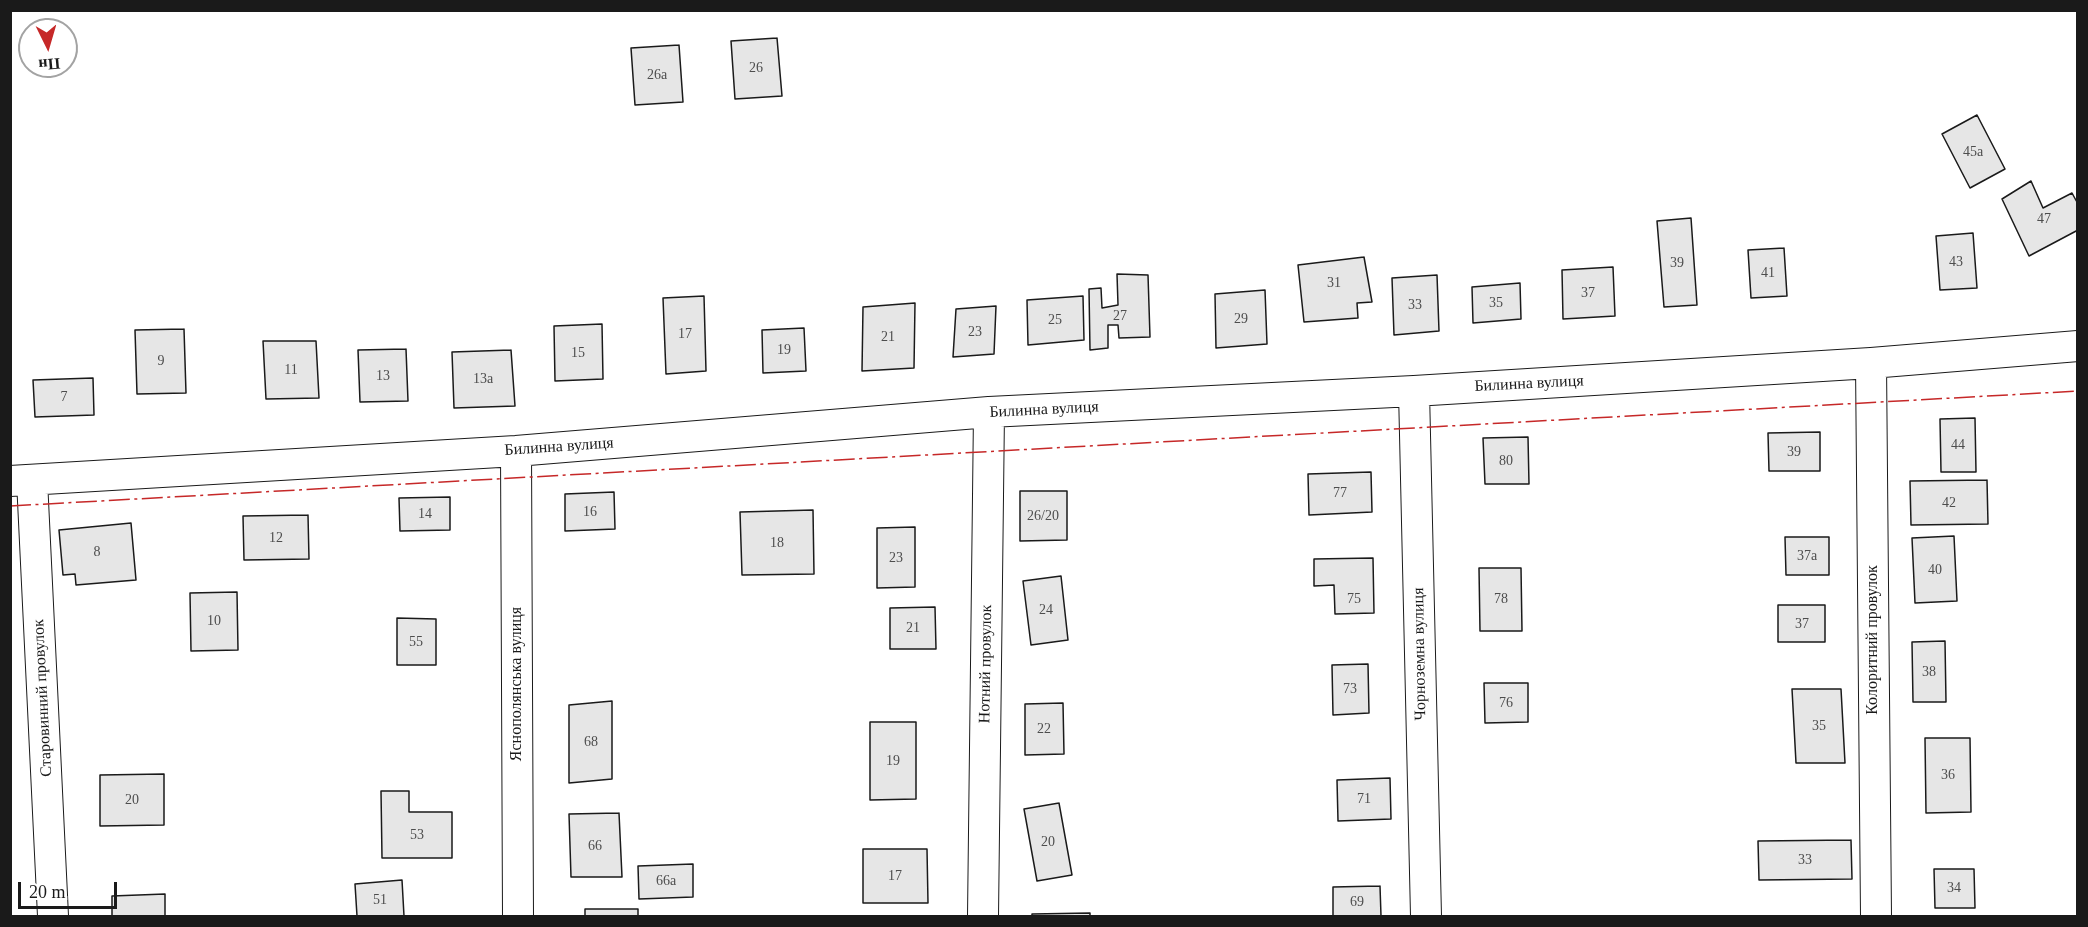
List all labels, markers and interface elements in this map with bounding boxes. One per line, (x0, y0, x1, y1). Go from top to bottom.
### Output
north arrow (18, 18, 78, 78)
text: Пн (38, 55, 61, 74)
house number: 26 (749, 60, 763, 76)
house number: 26а (647, 67, 667, 83)
house number: 45а (1963, 144, 1983, 160)
house number: 47 (2037, 211, 2051, 227)
house number: 43 (1949, 254, 1963, 270)
house number: 39 (1670, 255, 1684, 271)
house number: 41 (1761, 265, 1775, 281)
house number: 31 (1327, 275, 1341, 291)
house number: 37 (1581, 285, 1595, 301)
house number: 35 (1489, 295, 1503, 311)
house number: 33 (1408, 297, 1422, 313)
house number: 27 (1113, 308, 1127, 324)
house number: 29 (1234, 311, 1248, 327)
house number: 25 (1048, 312, 1062, 328)
house number: 23 (968, 324, 982, 340)
house number: 17 (678, 326, 692, 342)
house number: 21 (881, 329, 895, 345)
house number: 19 (777, 342, 791, 358)
house number: 15 (571, 345, 585, 361)
house number: 9 (158, 353, 164, 369)
house number: 11 (284, 362, 298, 378)
house number: 13 (376, 368, 390, 384)
house number: 13а (473, 371, 493, 387)
street label: Билинна вулиця (1474, 372, 1584, 396)
house number: 7 (60, 389, 68, 405)
street label: Билинна вулиця (989, 398, 1099, 422)
street label: Билинна вулиця (504, 434, 614, 460)
house number: 44 (1951, 437, 1965, 453)
house number: 39 (1787, 444, 1801, 460)
house number: 80 (1499, 453, 1513, 469)
house number: 77 (1333, 485, 1347, 501)
house number: 42 (1942, 495, 1956, 511)
house number: 16 (583, 504, 597, 520)
house number: 14 (418, 506, 432, 522)
house number: 26/20 (1027, 508, 1059, 524)
house number: 12 (269, 530, 283, 546)
house number: 18 (770, 535, 784, 551)
house number: 8 (94, 544, 100, 560)
house number: 37а (1797, 548, 1817, 564)
house number: 23 (889, 550, 903, 566)
house number: 40 (1928, 562, 1942, 578)
street label: Колоритний провулок (1863, 565, 1883, 715)
street label: Чорноземна вулиця (1409, 587, 1431, 721)
house number: 75 (1347, 591, 1361, 607)
house number: 78 (1494, 591, 1508, 607)
house number: 24 (1039, 602, 1053, 618)
street label: Нотний провулок (975, 605, 997, 723)
street label: Яснополянська вулиця (507, 607, 527, 761)
house number: 10 (207, 613, 221, 629)
house number: 37 (1795, 616, 1809, 632)
street label: Старовинний провулок (29, 619, 57, 777)
house number: 21 (906, 620, 920, 636)
house number: 55 (409, 634, 423, 650)
house number: 38 (1922, 664, 1936, 680)
house number: 73 (1343, 681, 1357, 697)
house number: 76 (1499, 695, 1513, 711)
house number: 35 (1812, 718, 1826, 734)
house number: 22 (1037, 721, 1051, 737)
house number: 68 (584, 734, 598, 750)
house number: 19 (886, 753, 900, 769)
house number: 36 (1941, 767, 1955, 783)
house number: 71 (1357, 791, 1371, 807)
house number: 20 (125, 792, 139, 808)
house number: 53 (410, 827, 424, 843)
house number: 20 (1041, 834, 1055, 850)
house number: 66 (588, 838, 602, 854)
house number: 33 (1798, 852, 1812, 868)
house number: 17 (888, 868, 902, 884)
scale bar (21, 870, 120, 908)
house number: 66а (656, 873, 676, 889)
house number: 34 (1947, 880, 1961, 896)
text: 20 m (29, 882, 66, 902)
house number: 51 (373, 892, 387, 908)
house number: 69 (1350, 894, 1364, 910)

